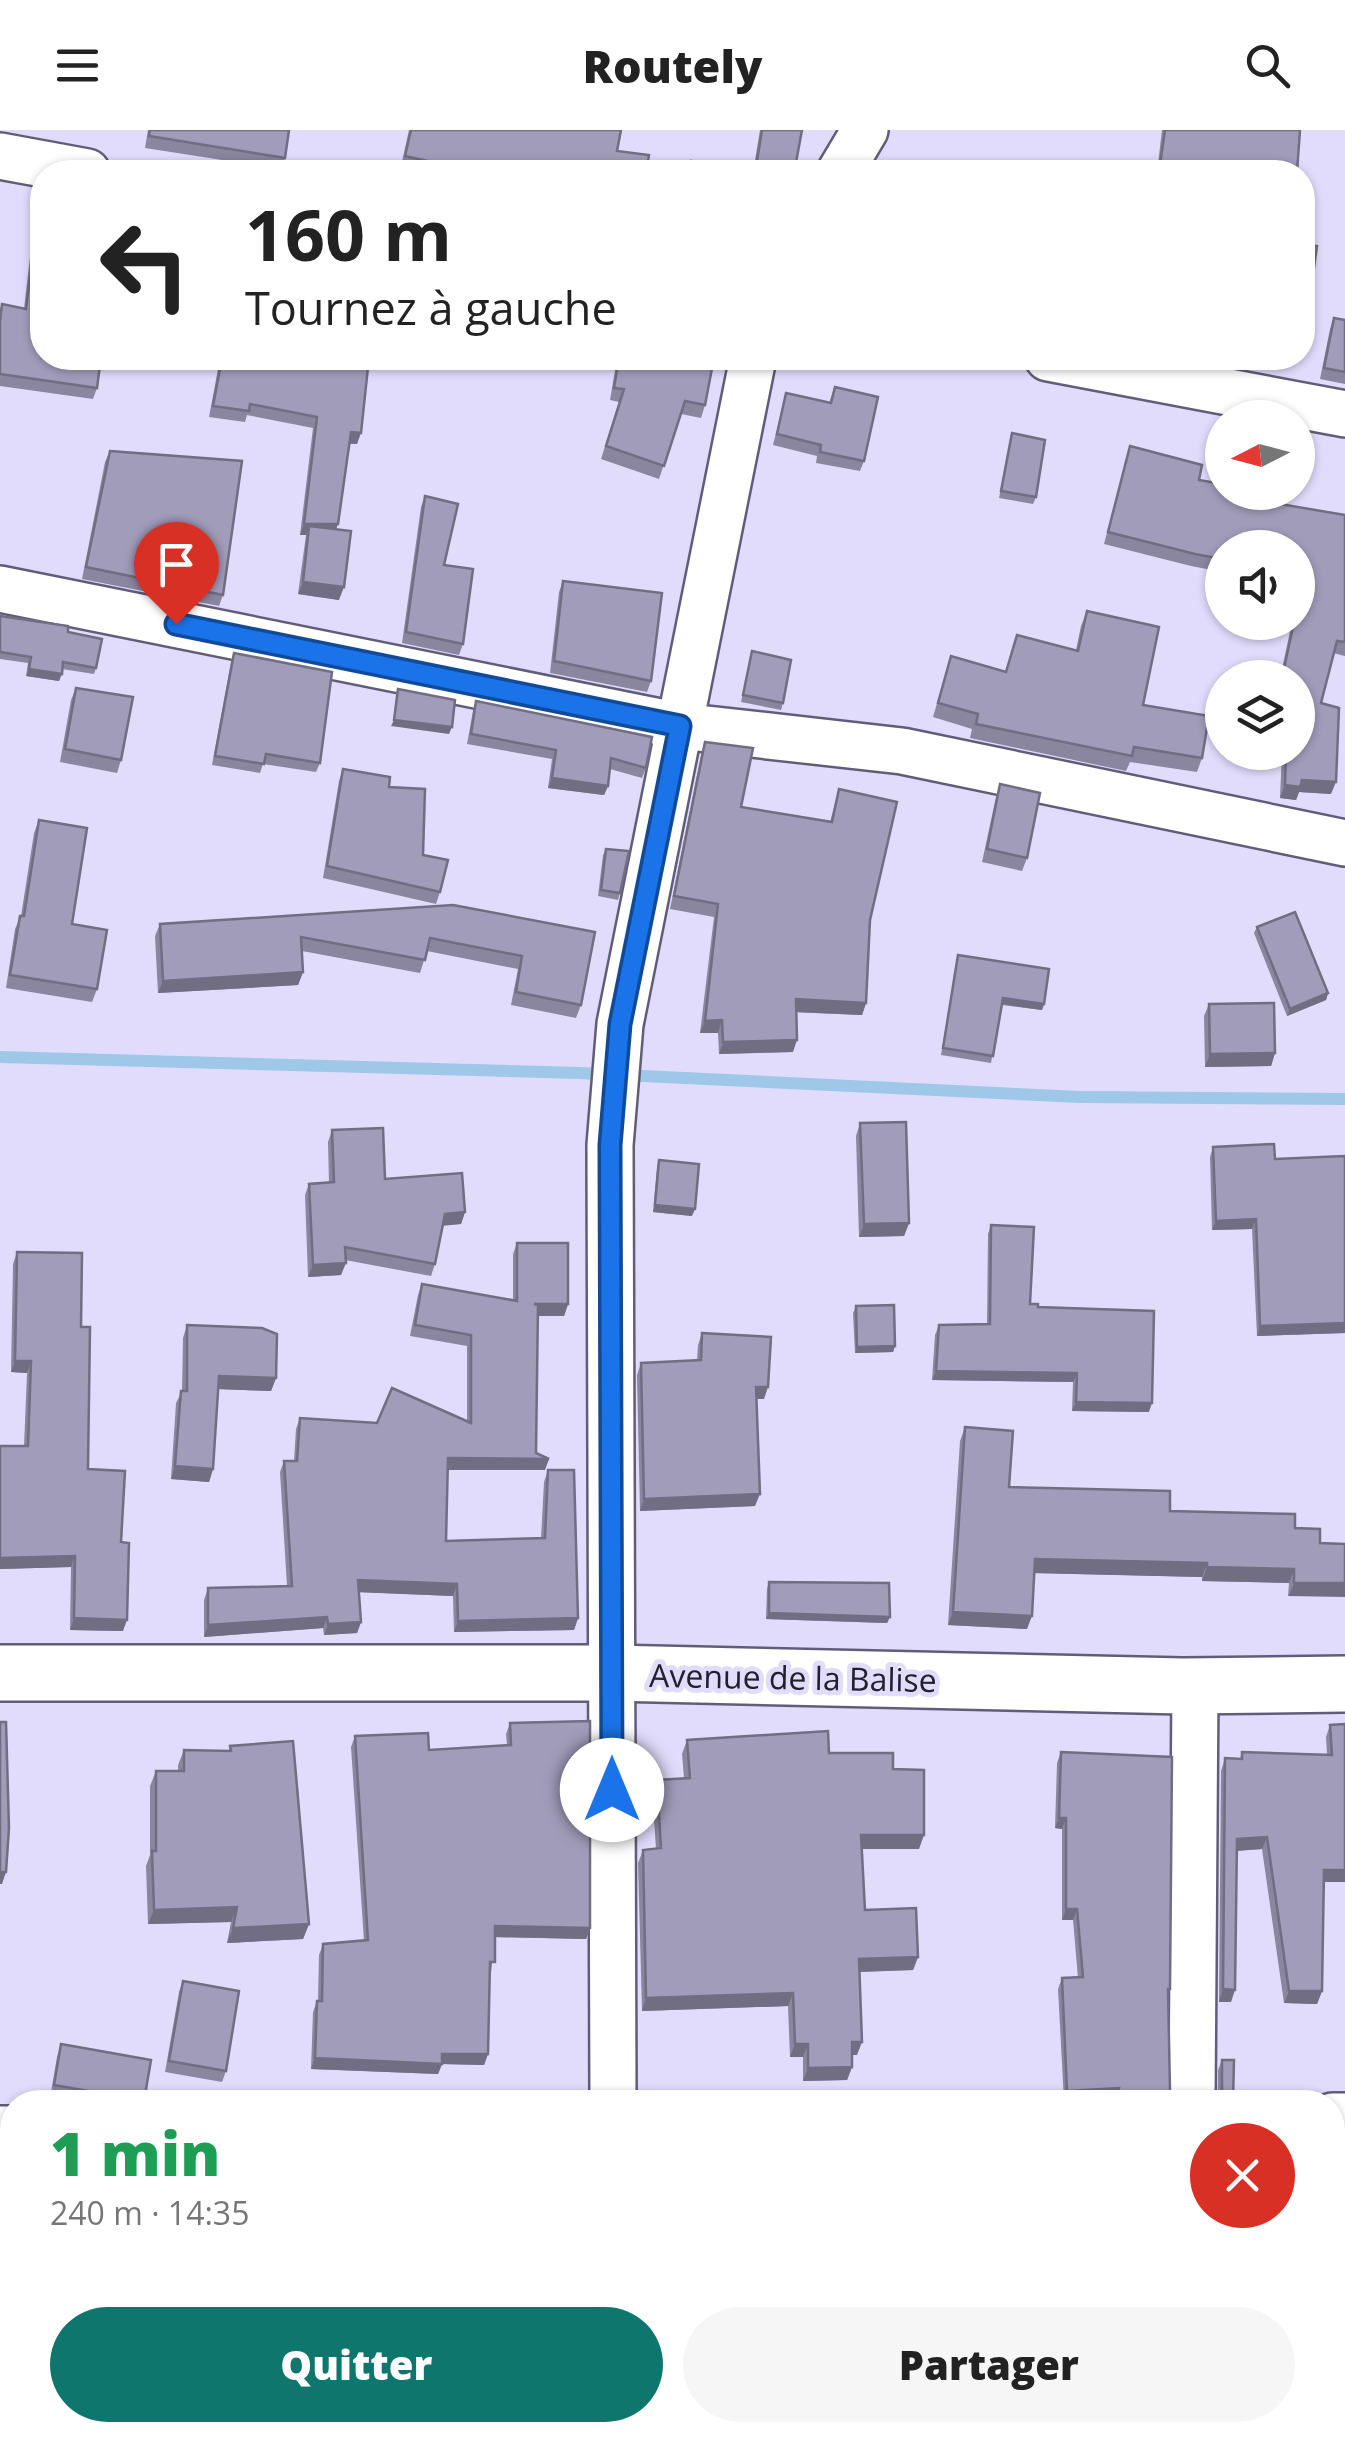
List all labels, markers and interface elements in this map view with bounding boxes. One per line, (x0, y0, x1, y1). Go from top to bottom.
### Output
text: Routely (583, 35, 762, 96)
icon: menu (50, 38, 105, 93)
icon: search (1240, 38, 1295, 93)
text: 160 m (245, 186, 452, 282)
icon: left (80, 200, 210, 330)
text: Tournez à gauche (245, 277, 617, 338)
north arrow (1205, 400, 1315, 510)
map controls (1205, 400, 1315, 770)
pin (134, 522, 219, 625)
button: sound (1205, 530, 1315, 640)
icon: arrive (149, 537, 204, 592)
button: layers (1205, 660, 1315, 770)
street label: Avenue de la Balise (649, 1653, 937, 1701)
position arrow (560, 1738, 664, 1842)
text: 1 min (50, 2112, 220, 2194)
button: close (1190, 2123, 1295, 2228)
text: 240 m · 14:35 (50, 2191, 249, 2234)
button: Quitter (50, 2307, 663, 2422)
button: Partager (683, 2307, 1295, 2422)

